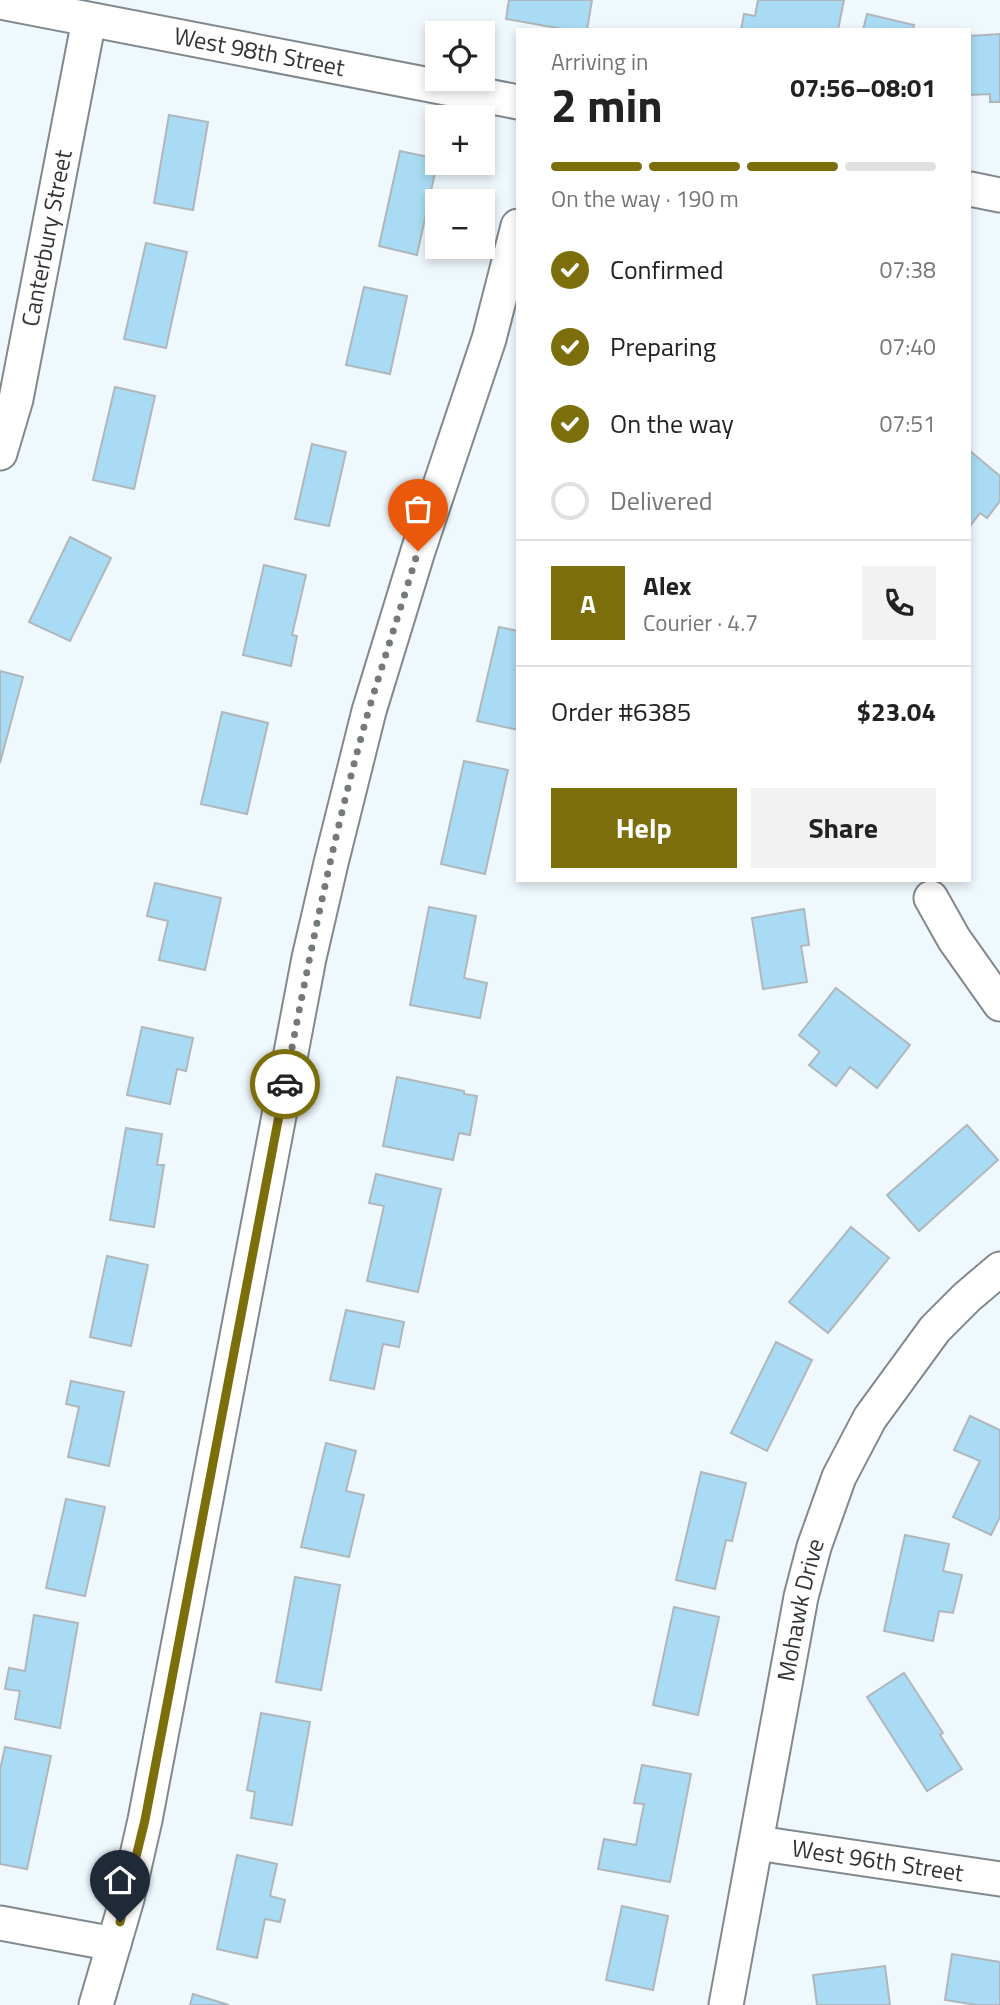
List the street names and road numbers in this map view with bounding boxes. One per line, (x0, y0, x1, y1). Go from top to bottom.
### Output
street label: West 98th Street (171, 17, 348, 85)
street label: Canterbury Street (11, 146, 81, 330)
street label: Mohawk Drive (767, 1533, 833, 1684)
street label: West 96th Street (789, 1829, 967, 1890)

